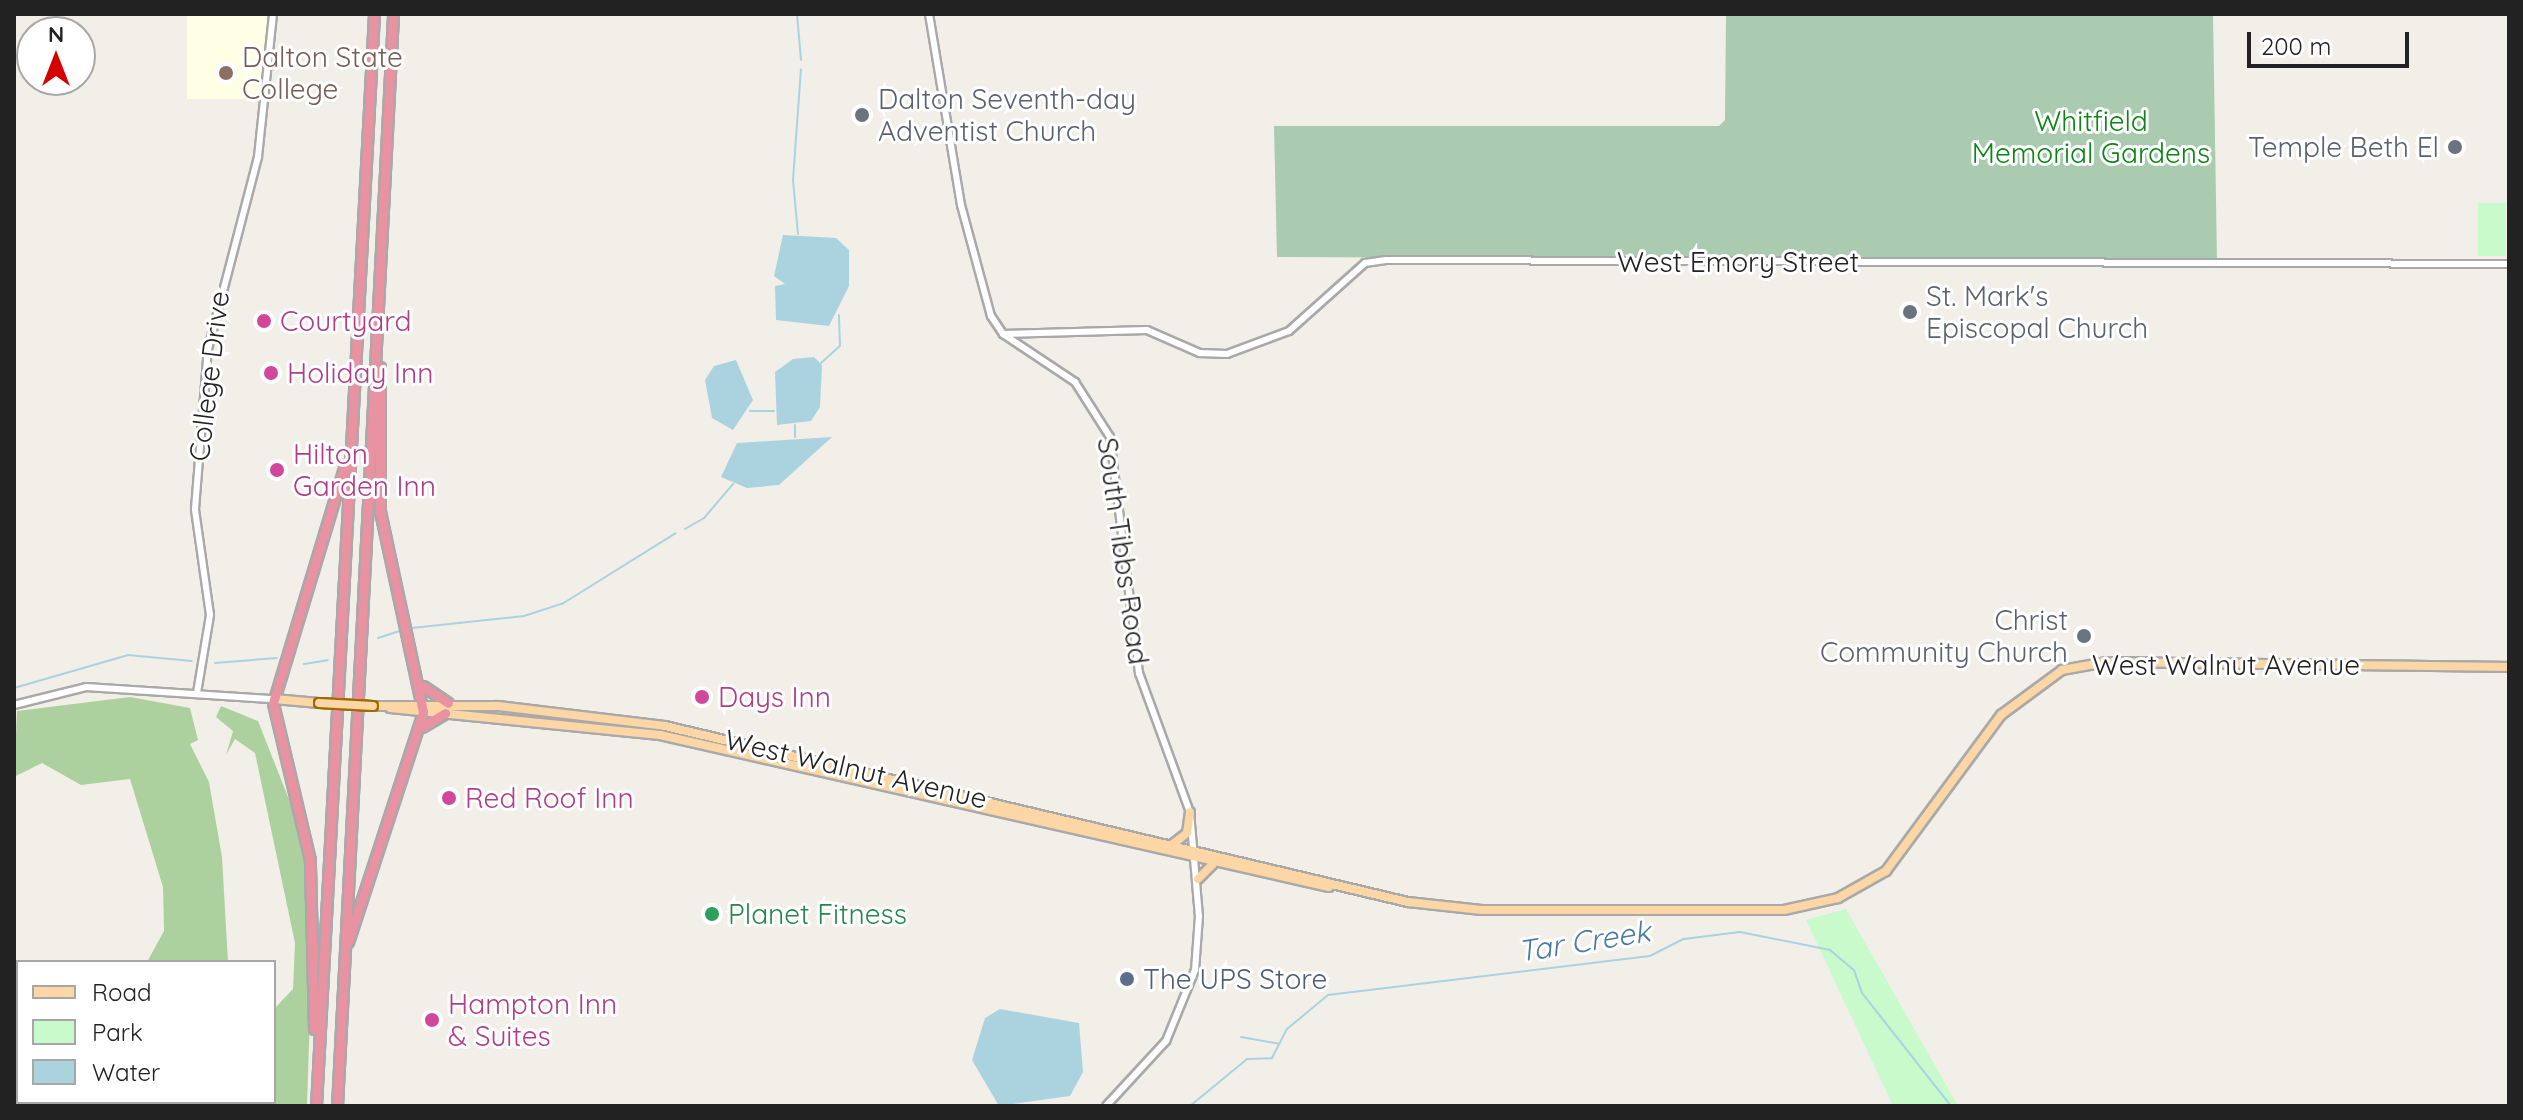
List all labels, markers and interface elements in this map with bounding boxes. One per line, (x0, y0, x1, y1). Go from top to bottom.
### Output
north arrow (16, 16, 96, 96)
scale bar (2251, 16, 2413, 66)
text: N (48, 20, 64, 48)
text: 200 m (2261, 31, 2331, 61)
place label: Dalton State College (242, 40, 403, 106)
marker: Dalton State College (217, 64, 235, 82)
place label: Dalton Seventh-day Adventist Church (878, 82, 1136, 148)
park label: Whitfield Memorial Gardens (1972, 104, 2210, 170)
marker: Dalton Seventh-day Adventist Church (853, 106, 871, 124)
place label: Temple Beth El (2248, 130, 2439, 164)
marker: Temple Beth El (2446, 138, 2464, 156)
street label: West Emory Street (1617, 245, 1859, 279)
place label: St. Mark's Episcopal Church (1926, 279, 2148, 345)
street label: College Drive (182, 289, 236, 463)
marker: St. Mark's Episcopal Church (1901, 303, 1919, 321)
place label: Courtyard (280, 304, 411, 338)
marker: Courtyard (255, 312, 273, 330)
place label: Holiday Inn (287, 356, 433, 390)
marker: Holiday Inn (262, 364, 280, 382)
street label: South Tibbs Road (1090, 435, 1156, 667)
place label: Hilton Garden Inn (293, 437, 436, 503)
marker: Hilton Garden Inn (268, 461, 286, 479)
place label: Christ Community Church (1820, 603, 2068, 669)
marker: Christ Community Church (2075, 627, 2093, 645)
street label: West Walnut Avenue (2092, 648, 2360, 682)
place label: Days Inn (718, 680, 831, 714)
marker: Days Inn (693, 688, 711, 706)
street label: West Walnut Avenue (722, 722, 990, 816)
place label: Red Roof Inn (465, 781, 634, 815)
marker: Red Roof Inn (440, 789, 458, 807)
place label: Planet Fitness (728, 897, 907, 931)
marker: Planet Fitness (703, 905, 721, 923)
water label: Tar Creek (1515, 913, 1653, 969)
legend (16, 960, 276, 1104)
place label: The UPS Store (1143, 962, 1327, 996)
marker: The UPS Store (1118, 970, 1136, 988)
text: Road (92, 977, 152, 1007)
place label: Hampton Inn & Suites (448, 987, 617, 1053)
marker: Hampton Inn & Suites (423, 1011, 441, 1029)
text: Park (92, 1017, 143, 1047)
text: Water (92, 1057, 160, 1087)

